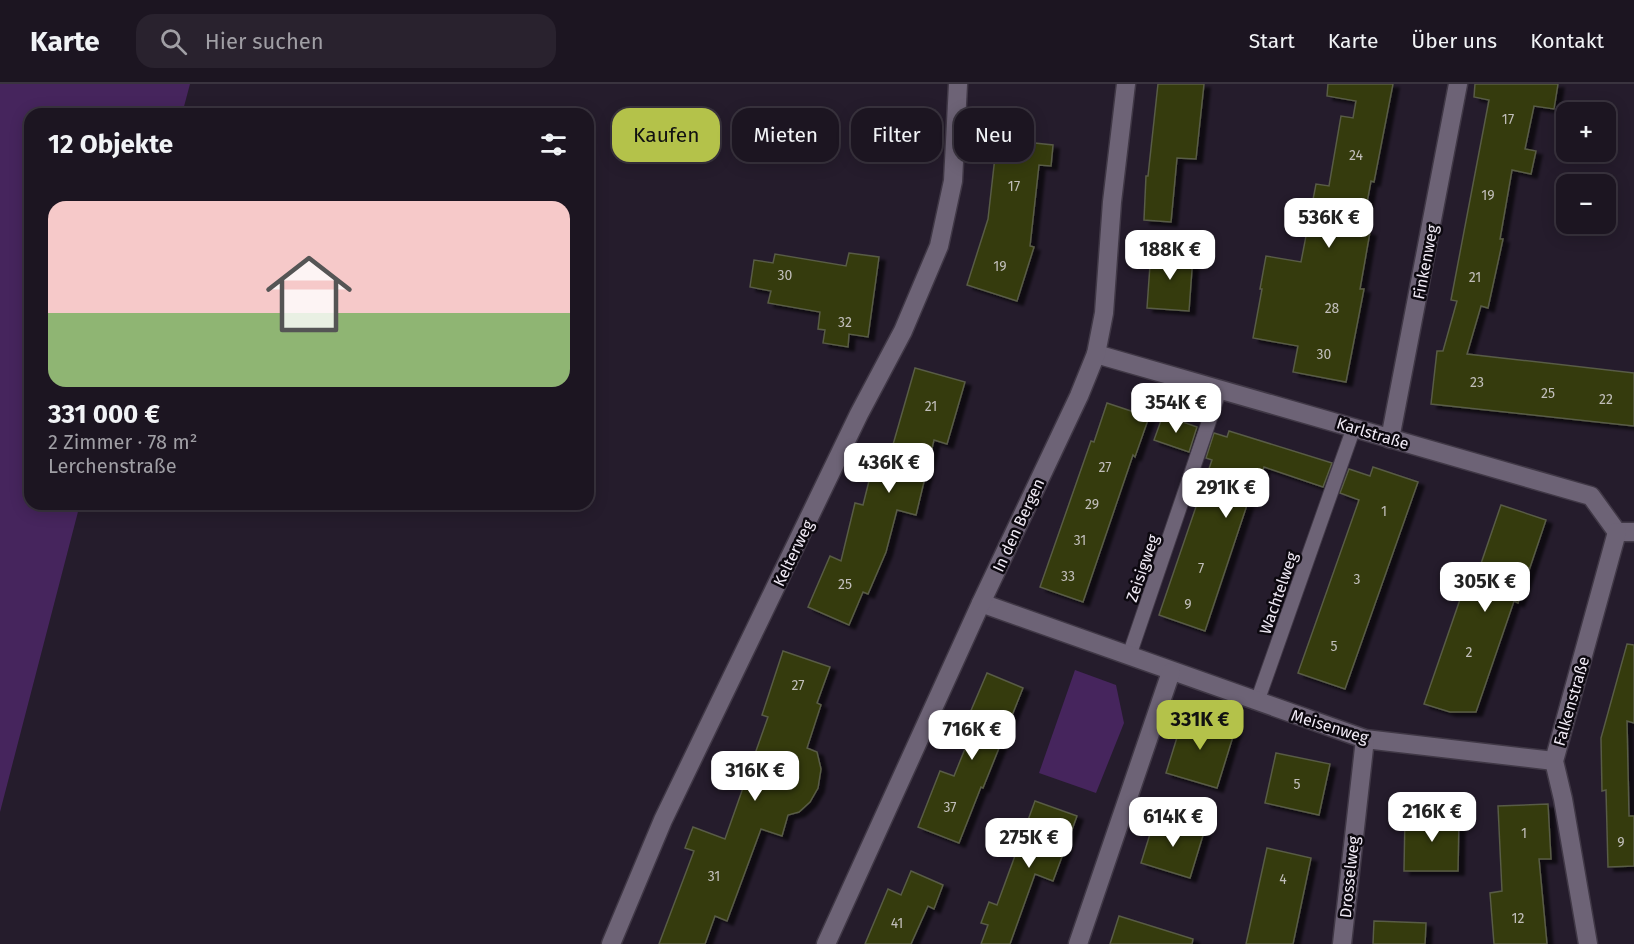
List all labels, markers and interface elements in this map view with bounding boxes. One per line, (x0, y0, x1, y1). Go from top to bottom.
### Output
search box (136, 14, 556, 68)
text: Karte (30, 25, 100, 58)
icon: search (157, 25, 190, 58)
text: Hier suchen (205, 28, 324, 55)
text: Start (1249, 28, 1295, 54)
text: Karte (1328, 28, 1378, 54)
text: Über uns (1411, 28, 1497, 54)
text: Kontakt (1530, 28, 1604, 54)
map controls (1556, 102, 1616, 234)
button: + (1556, 102, 1616, 162)
chip: Kaufen (612, 108, 720, 162)
chip: Mieten (732, 108, 839, 162)
chip: Filter (851, 108, 942, 162)
chip: Neu (954, 108, 1034, 162)
house number: 17 (1502, 111, 1514, 128)
icon: filters (537, 128, 570, 161)
text: 12 Objekte (48, 129, 173, 160)
house number: 24 (1349, 147, 1364, 164)
button: − (1556, 174, 1616, 234)
house number: 17 (1008, 178, 1020, 195)
house number: 19 (1481, 187, 1495, 204)
pin: 536K € (1280, 198, 1378, 249)
text: 536K € (1298, 205, 1360, 229)
street label: Finkenweg (1409, 222, 1442, 301)
pin: 188K € (1121, 230, 1219, 281)
text: 188K € (1139, 237, 1201, 261)
icon: home (255, 240, 363, 348)
house number: 19 (993, 258, 1007, 275)
house number: 30 (778, 267, 793, 284)
house number: 21 (1469, 269, 1481, 286)
house number: 28 (1325, 300, 1340, 317)
house number: 32 (838, 314, 852, 331)
house number: 30 (1317, 346, 1332, 363)
house number: 23 (1470, 374, 1484, 391)
pin: 354K € (1127, 383, 1225, 434)
house number: 25 (1541, 385, 1555, 402)
text: 354K € (1145, 390, 1207, 414)
house number: 22 (1599, 391, 1613, 408)
house number: 21 (925, 398, 937, 415)
text: 331 000 € (48, 399, 160, 430)
street label: Karlstraße (1334, 413, 1411, 453)
text: 2 Zimmer · 78 m² (48, 430, 197, 454)
pin: 436K € (840, 443, 938, 494)
text: 436K € (858, 450, 920, 474)
text: Lerchenstraße (48, 454, 177, 478)
house number: 27 (1098, 459, 1112, 476)
pin: 291K € (1177, 468, 1275, 519)
text: 291K € (1196, 475, 1256, 499)
street label: In den Bergen (989, 476, 1048, 575)
house number: 29 (1085, 496, 1099, 513)
house number: 1 (1381, 503, 1387, 520)
street label: Kelterweg (769, 516, 818, 590)
street label: Zeisigweg (1122, 531, 1163, 604)
house number: 31 (1074, 532, 1086, 549)
street label: Wachtelweg (1256, 549, 1302, 637)
house number: 7 (1198, 560, 1204, 577)
pin: 305K € (1436, 562, 1534, 613)
house number: 33 (1061, 568, 1075, 585)
text: 305K € (1454, 569, 1516, 593)
house number: 3 (1354, 571, 1361, 588)
house number: 25 (838, 576, 852, 593)
house number: 9 (1184, 596, 1192, 613)
house number: 5 (1330, 638, 1338, 655)
house number: 2 (1466, 644, 1473, 661)
street label: Falkenstraße (1550, 654, 1593, 748)
house number: 27 (791, 677, 805, 694)
pin: 331K € (1151, 700, 1249, 751)
street label: Meisenweg (1289, 706, 1371, 747)
text: 331K € (1171, 707, 1229, 731)
pin: 716K € (923, 710, 1021, 761)
text: 716K € (943, 717, 1001, 741)
pin: 316K € (706, 751, 804, 802)
text: 316K € (725, 758, 785, 782)
house number: 5 (1293, 776, 1301, 793)
pin: 216K € (1383, 792, 1481, 843)
pin: 614K € (1124, 797, 1222, 848)
house number: 37 (943, 799, 957, 816)
text: 216K € (1402, 799, 1462, 823)
text: 614K € (1143, 804, 1203, 828)
pin: 275K € (980, 818, 1078, 869)
text: 275K € (999, 825, 1059, 849)
house number: 1 (1521, 825, 1527, 842)
house number: 9 (1617, 834, 1625, 851)
street label: Drosselweg (1336, 835, 1363, 919)
house number: 31 (708, 868, 720, 885)
house number: 4 (1279, 871, 1287, 888)
house number: 12 (1512, 910, 1525, 927)
house number: 41 (891, 915, 903, 932)

